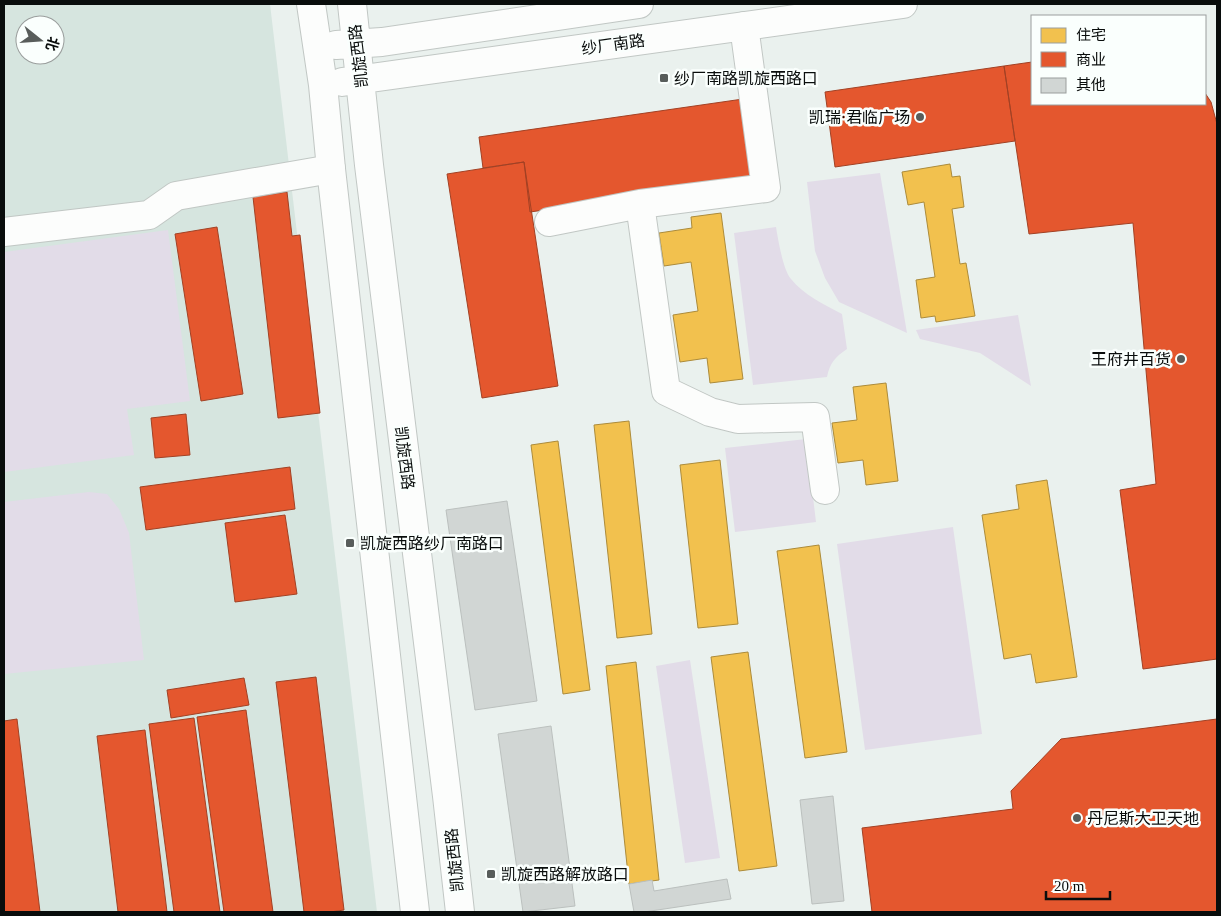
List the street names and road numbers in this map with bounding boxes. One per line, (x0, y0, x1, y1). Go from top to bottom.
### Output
street label: 凯旋西路 (346, 23, 371, 89)
street label: 纱厂南路 (580, 32, 646, 57)
street label: 凯旋西路 (392, 425, 417, 491)
street label: 凯旋西路 (443, 827, 466, 893)

